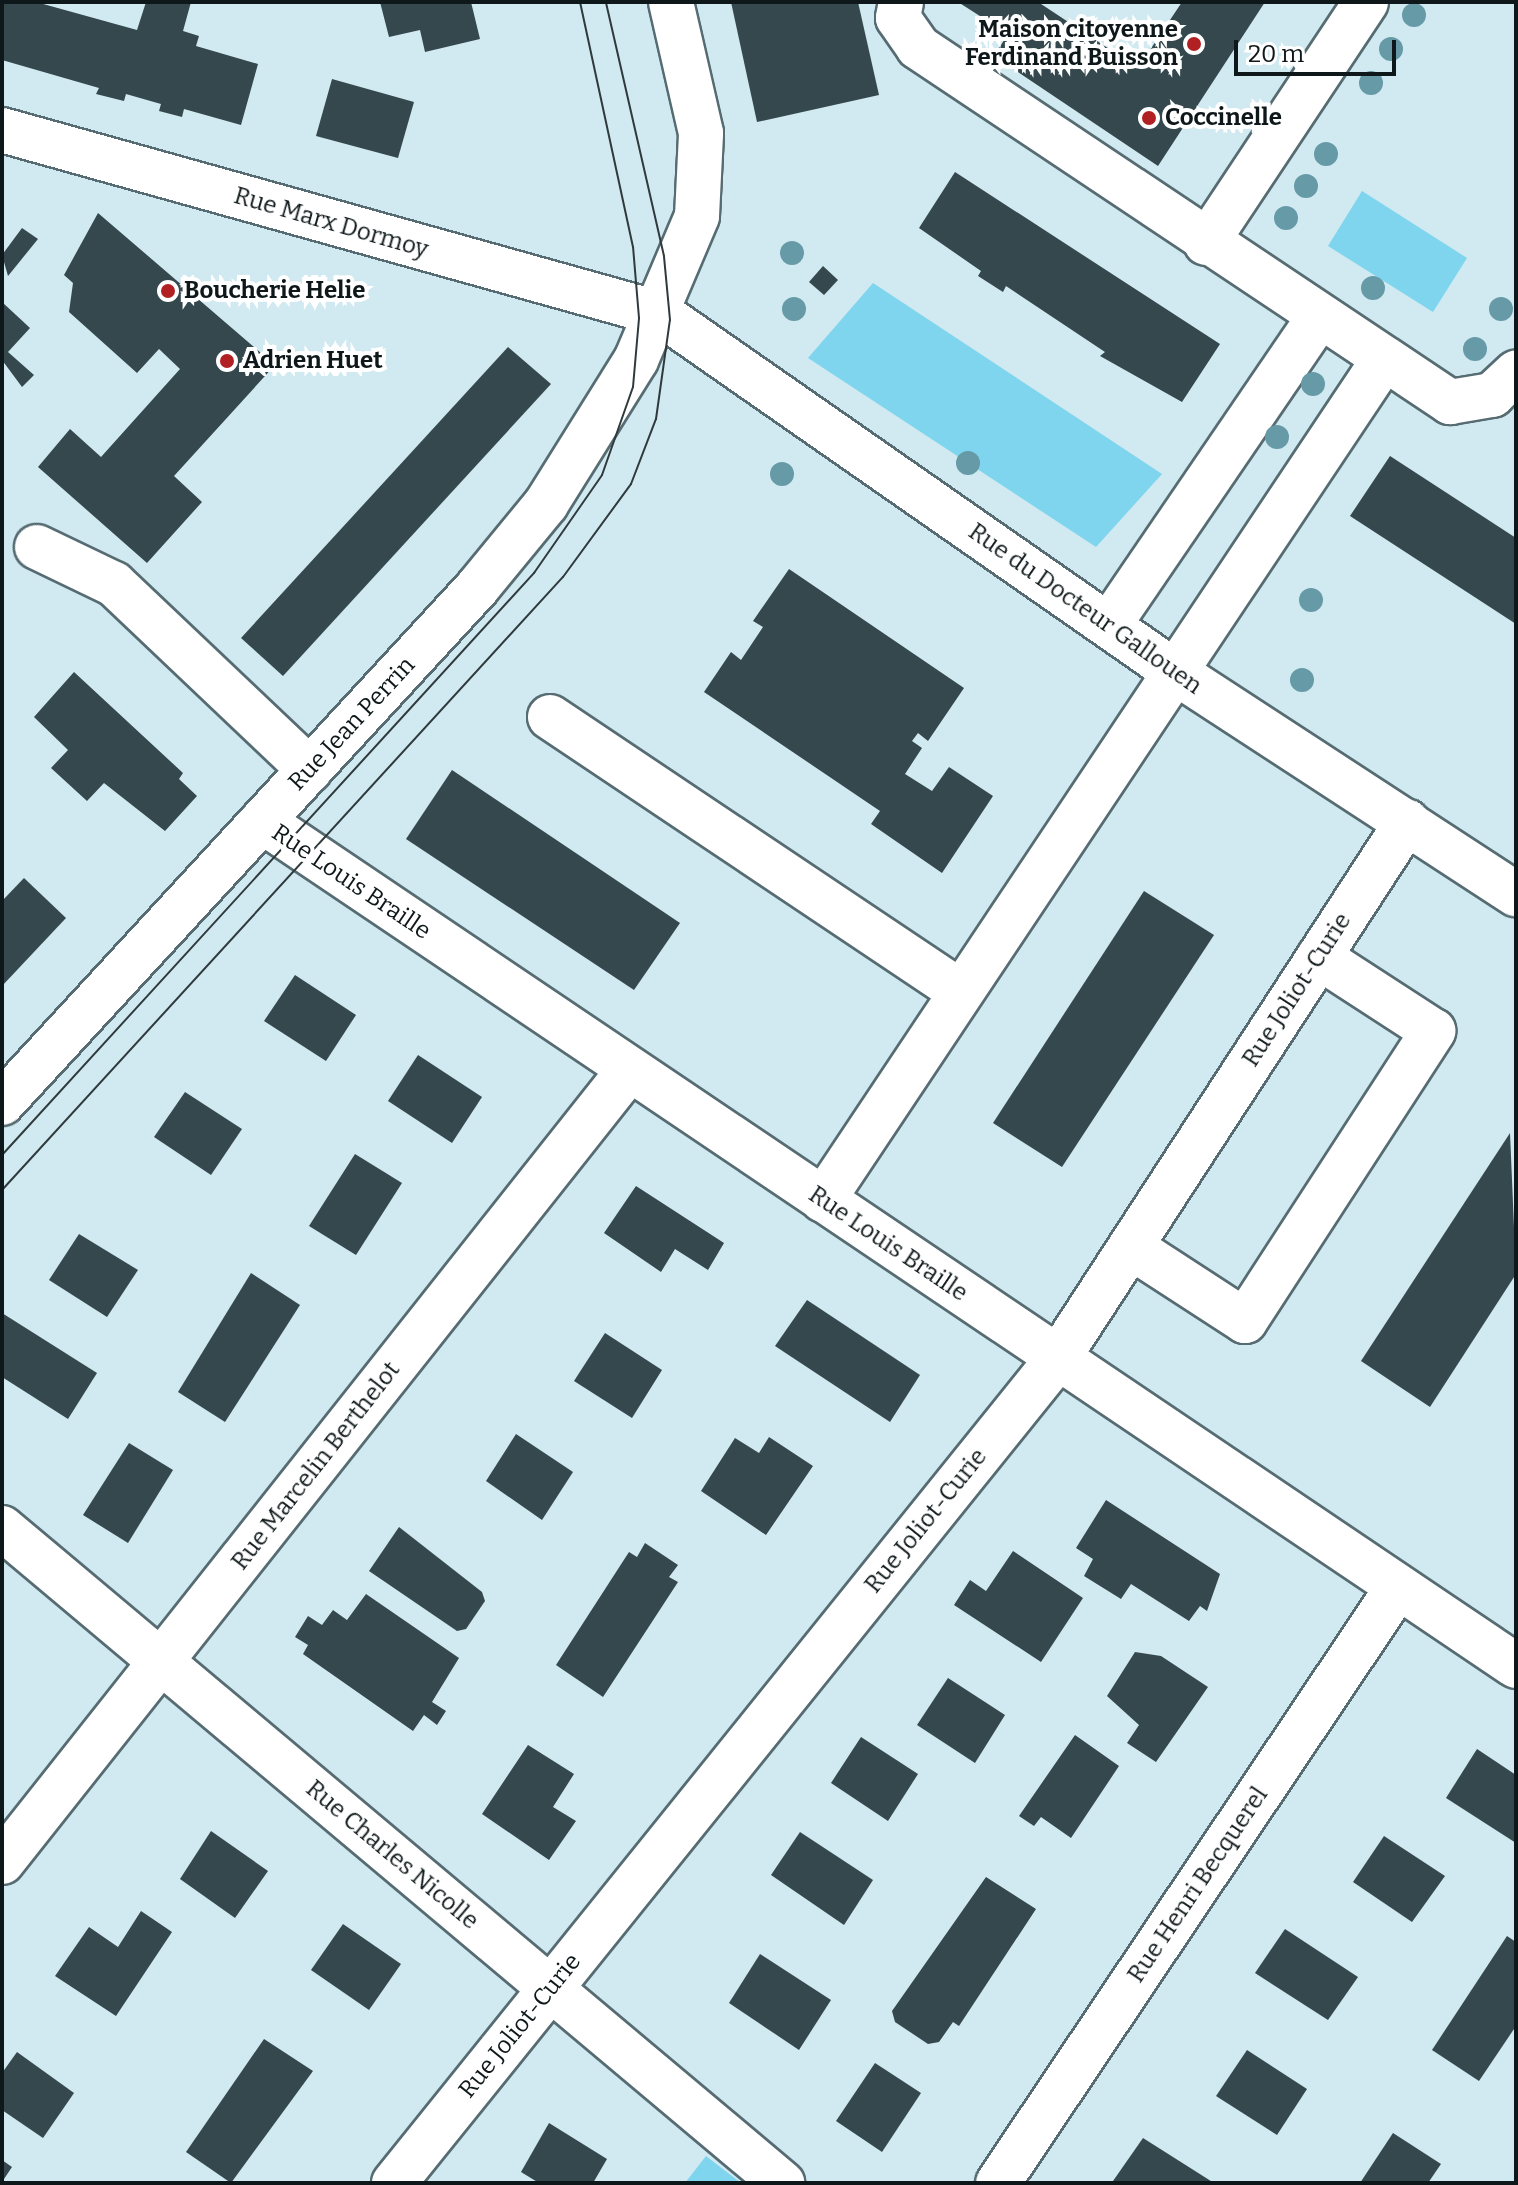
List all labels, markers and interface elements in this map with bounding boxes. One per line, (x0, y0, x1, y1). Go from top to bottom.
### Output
place label: Maison citoyenne Ferdinand Buisson (965, 16, 1178, 72)
scale bar (1238, 24, 1400, 74)
marker: Maison citoyenne Ferdinand Buisson (1185, 35, 1203, 53)
text: 20 m (1248, 40, 1304, 68)
place label: Coccinelle (1165, 104, 1282, 132)
marker: Coccinelle (1140, 109, 1158, 127)
street label: Rue Marx Dormoy (231, 181, 431, 265)
place label: Boucherie Helie (184, 277, 365, 305)
marker: Boucherie Helie (159, 282, 177, 300)
place label: Adrien Huet (243, 347, 383, 375)
marker: Adrien Huet (218, 352, 236, 370)
street label: Rue du Docteur Gallouen (963, 517, 1207, 701)
street label: Rue Jean Perrin (283, 651, 421, 797)
street label: Rue Louis Braille (266, 818, 436, 946)
street label: Rue Joliot-Curie (1237, 908, 1357, 1072)
street label: Rue Louis Braille (803, 1180, 973, 1308)
street label: Rue Marcelin Berthelot (226, 1356, 406, 1576)
street label: Rue Joliot-Curie (859, 1443, 993, 1599)
street label: Rue Charles Nicolle (300, 1774, 484, 1936)
street label: Rue Henri Becquerel (1122, 1782, 1274, 1988)
street label: Rue Joliot-Curie (453, 1948, 587, 2104)

